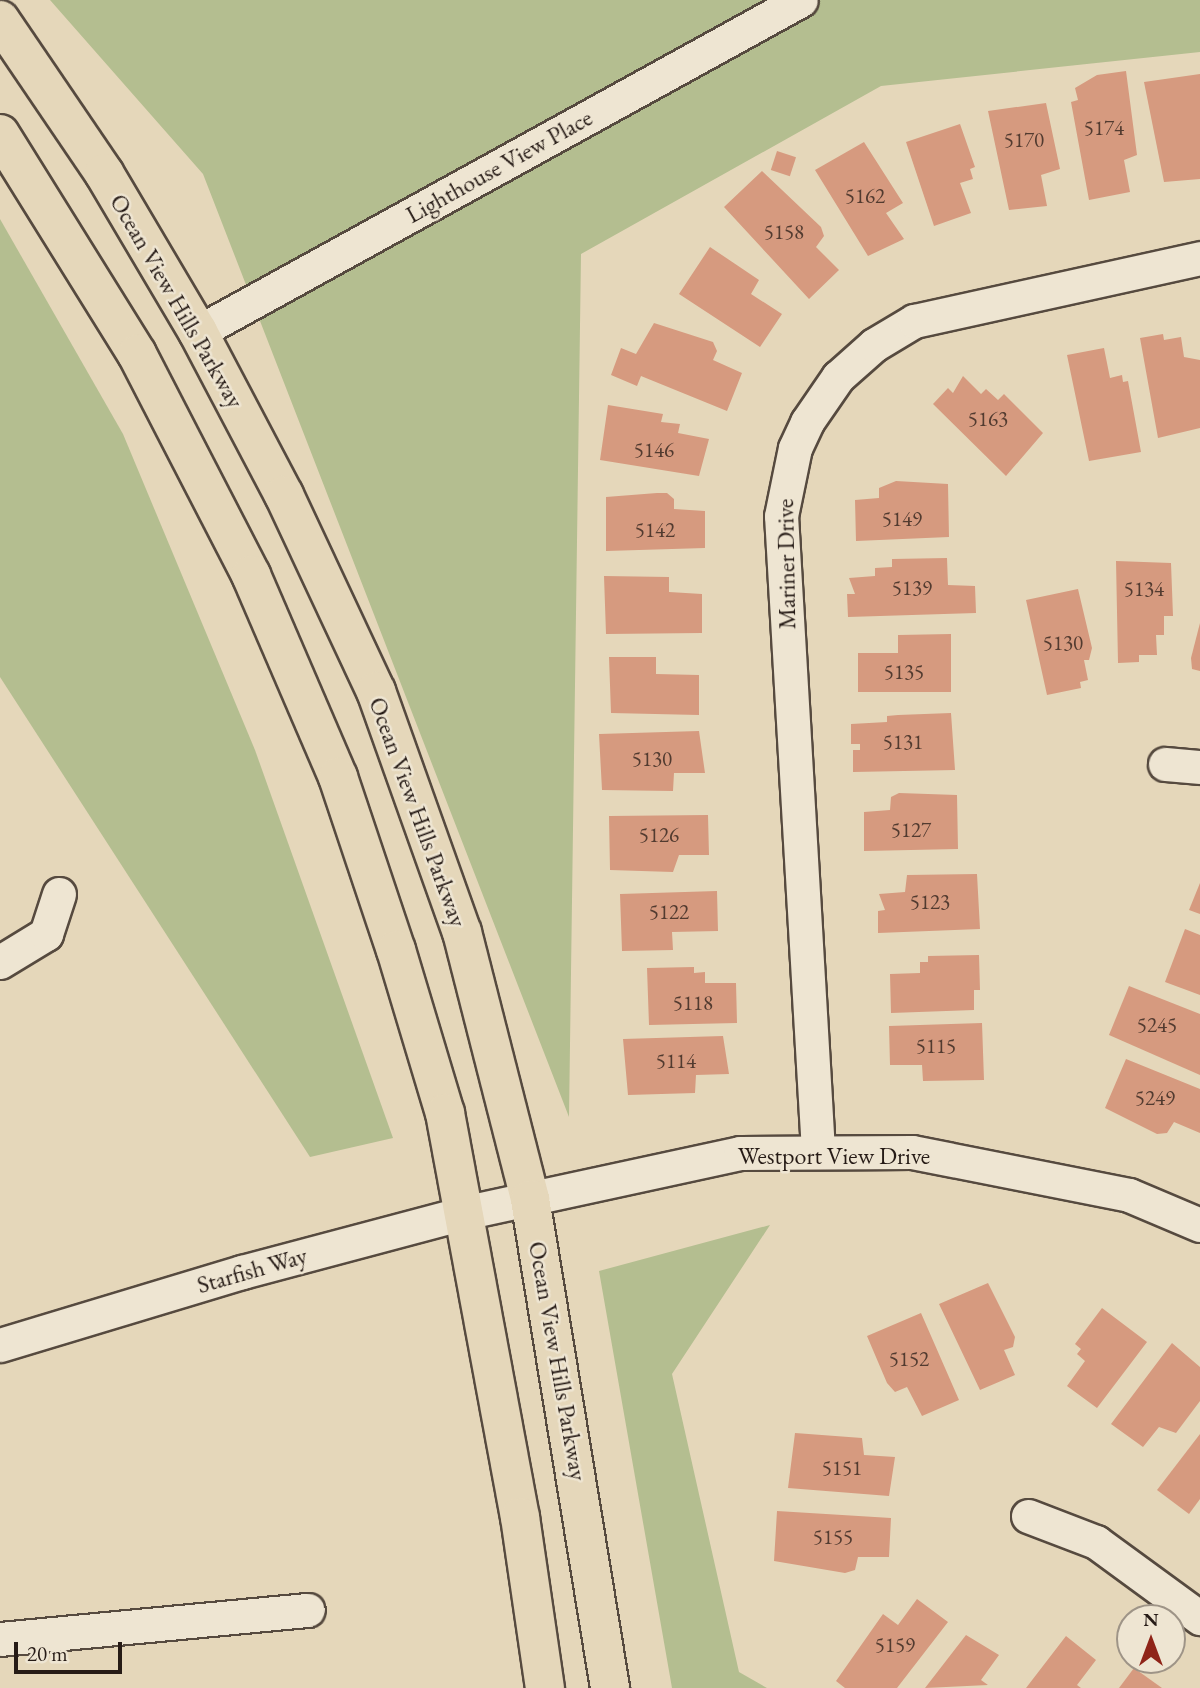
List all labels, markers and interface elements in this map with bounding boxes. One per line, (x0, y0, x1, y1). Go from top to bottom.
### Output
street label: Lighthouse View Place (401, 103, 597, 229)
house number: 5174 (1084, 115, 1124, 141)
house number: 5170 (1004, 127, 1044, 153)
house number: 5162 (845, 183, 885, 209)
street label: Ocean View Hills Parkway (104, 189, 250, 413)
house number: 5158 (764, 219, 804, 245)
house number: 5163 (968, 406, 1008, 432)
house number: 5146 (634, 437, 674, 463)
street label: Mariner Drive (770, 498, 802, 630)
house number: 5149 (882, 506, 922, 532)
house number: 5142 (635, 517, 675, 543)
house number: 5139 (892, 575, 932, 601)
house number: 5134 (1124, 576, 1164, 602)
house number: 5130 (1043, 630, 1083, 656)
house number: 5135 (884, 659, 924, 685)
street label: Ocean View Hills Parkway (363, 693, 473, 931)
house number: 5131 (883, 729, 923, 755)
house number: 5130 (632, 746, 672, 772)
house number: 5127 (891, 817, 931, 843)
house number: 5126 (639, 822, 679, 848)
house number: 5123 (910, 889, 950, 915)
house number: 5122 (649, 899, 689, 925)
house number: 5118 (673, 990, 713, 1016)
house number: 5245 (1137, 1012, 1177, 1038)
house number: 5115 (916, 1033, 956, 1059)
house number: 5114 (656, 1048, 696, 1074)
house number: 5249 (1135, 1085, 1175, 1111)
street label: Westport View Drive (738, 1142, 930, 1170)
street label: Ocean View Hills Parkway (523, 1239, 593, 1483)
street label: Starfish Way (194, 1241, 310, 1299)
house number: 5152 (889, 1346, 929, 1372)
house number: 5151 (822, 1455, 862, 1481)
house number: 5155 (813, 1524, 853, 1550)
north arrow (1116, 1604, 1186, 1674)
text: N (1143, 1607, 1159, 1632)
scale bar (18, 1628, 126, 1672)
house number: 5159 (875, 1632, 915, 1658)
text: 20 m (27, 1640, 68, 1667)

